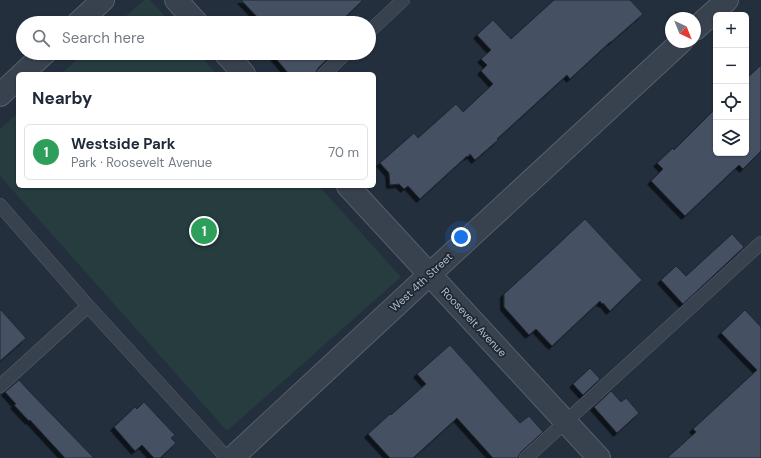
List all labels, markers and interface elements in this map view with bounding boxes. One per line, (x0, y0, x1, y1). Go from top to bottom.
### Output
north arrow (665, 12, 701, 48)
map controls (713, 12, 749, 156)
button: + (713, 12, 749, 48)
search box (16, 16, 376, 60)
icon: search (30, 27, 52, 49)
text: Search here (62, 28, 145, 48)
button: − (713, 48, 749, 84)
button: locate (713, 84, 749, 120)
text: Nearby (32, 87, 92, 109)
button: layers (713, 120, 749, 156)
text: Westside Park (71, 134, 176, 154)
text: 1 (44, 144, 48, 161)
text: 70 m (328, 144, 359, 161)
text: Park · Roosevelt Avenue (71, 154, 212, 171)
pin: 1 (191, 216, 217, 246)
your location (451, 227, 471, 247)
street label: West 4th Street (387, 250, 455, 314)
street label: Roosevelt Avenue (438, 284, 510, 360)

